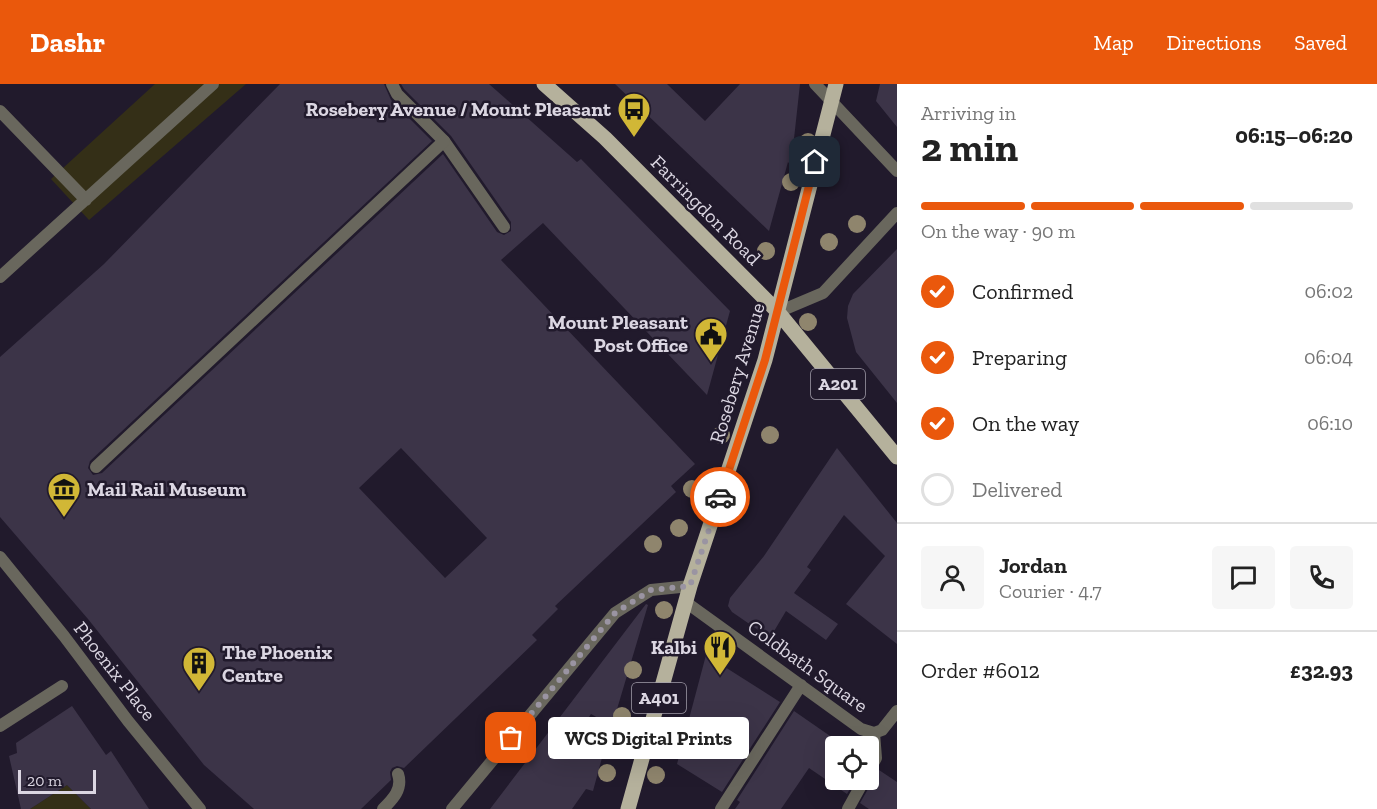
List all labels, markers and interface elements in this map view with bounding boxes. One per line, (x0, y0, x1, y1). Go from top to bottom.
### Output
text: Dashr (30, 26, 105, 59)
text: Map (1094, 30, 1134, 55)
text: Directions (1167, 30, 1261, 55)
text: Saved (1294, 30, 1347, 55)
bus stop icon: Rosebery Avenue / Mount Pleasant (616, 91, 652, 138)
place label: Rosebery Avenue / Mount Pleasant (306, 97, 612, 121)
text: Arriving in (921, 101, 1016, 125)
text: 06:15–06:20 (1235, 122, 1353, 149)
text: 2 min (921, 124, 1018, 171)
pin (789, 136, 840, 187)
icon: home (798, 145, 831, 178)
street label: Farringdon Road (646, 150, 766, 270)
text: On the way · 90 m (921, 219, 1075, 243)
icon: check (921, 275, 954, 308)
text: Confirmed (972, 278, 1073, 305)
text: 06:02 (1305, 279, 1353, 303)
street label: Rosebery Avenue (704, 300, 770, 446)
place label: Mount Pleasant Post Office (548, 310, 689, 357)
public building icon: Mount Pleasant Post Office (693, 316, 729, 363)
icon: check (921, 341, 954, 374)
text: Preparing (972, 344, 1067, 371)
text: 06:04 (1304, 345, 1353, 369)
road number: A201 (811, 369, 865, 399)
icon: check (921, 407, 954, 440)
text: On the way (972, 410, 1079, 437)
text: 06:10 (1307, 411, 1353, 435)
courier (690, 467, 750, 527)
museum icon: Mail Rail Museum (46, 471, 82, 518)
text: Delivered (972, 476, 1062, 503)
place label: Mail Rail Museum (87, 477, 247, 501)
icon: car (704, 481, 737, 514)
button: person (921, 546, 984, 609)
button: chat (1212, 546, 1275, 609)
button: phone (1290, 546, 1353, 609)
text: Jordan (999, 552, 1067, 579)
text: Courier · 4.7 (999, 579, 1102, 603)
street label: Coldbath Square (743, 614, 873, 718)
street label: Phoenix Place (69, 617, 161, 725)
restaurant icon: Kalbi (702, 629, 738, 676)
place label: Kalbi (651, 635, 697, 659)
place label: The Phoenix Centre (222, 640, 333, 687)
building icon: The Phoenix Centre (181, 645, 217, 692)
text: Order #6012 (921, 657, 1040, 684)
text: £32.93 (1290, 657, 1353, 684)
road number: A401 (632, 683, 686, 713)
pin (485, 712, 536, 763)
callout: WCS Digital Prints (547, 717, 748, 759)
icon: bag (494, 721, 527, 754)
text: WCS Digital Prints (565, 726, 732, 750)
map controls (825, 736, 879, 790)
button: locate (825, 736, 879, 790)
scale bar (18, 767, 96, 794)
text: 20 m (27, 771, 62, 790)

